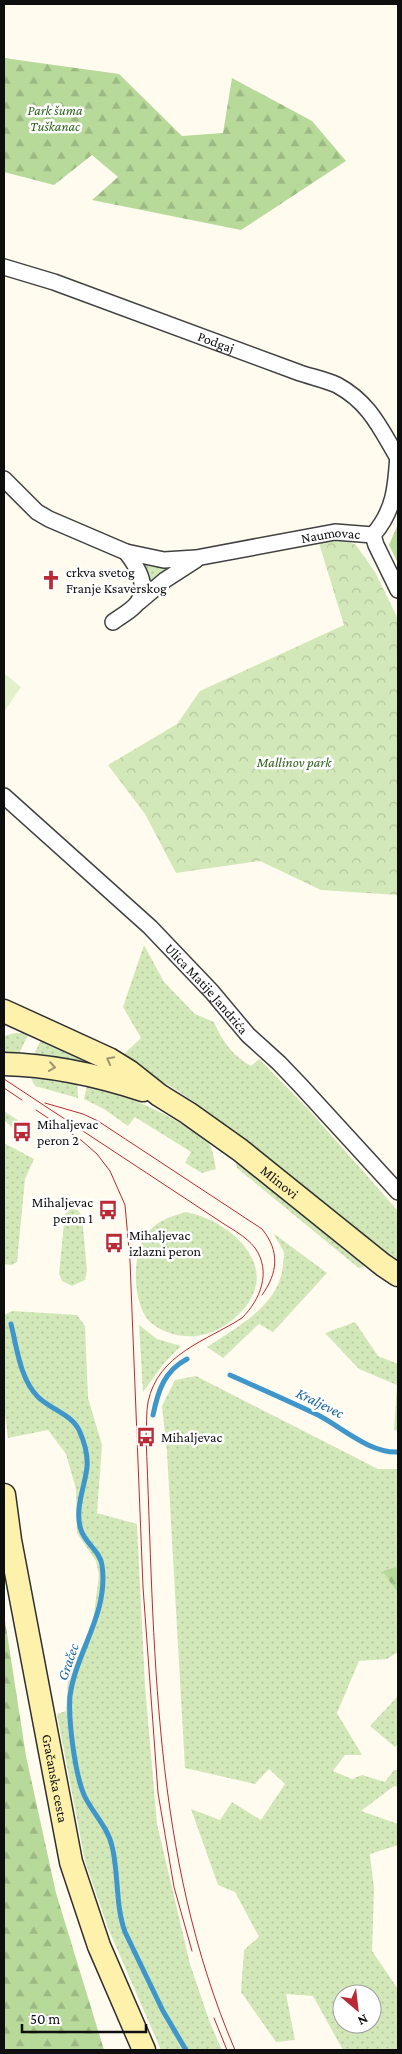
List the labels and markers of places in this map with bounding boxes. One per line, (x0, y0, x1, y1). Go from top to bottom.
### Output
place label: crkva svetog Franje Ksaverskog (66, 564, 167, 597)
church icon: crkva svetog Franje Ksaverskog (40, 569, 62, 591)
place label: Mihaljevac peron 2 (37, 1116, 98, 1148)
bus stop icon: Mihaljevac peron 2 (11, 1121, 33, 1143)
place label: Mihaljevac peron 1 (32, 1194, 93, 1226)
bus stop icon: Mihaljevac peron 1 (97, 1199, 119, 1221)
place label: Mihaljevac izlazni peron (129, 1227, 202, 1259)
bus stop icon: Mihaljevac izlazni peron (103, 1232, 125, 1254)
bus stop icon: Mihaljevac (135, 1426, 157, 1448)
place label: Mihaljevac (161, 1429, 222, 1446)

